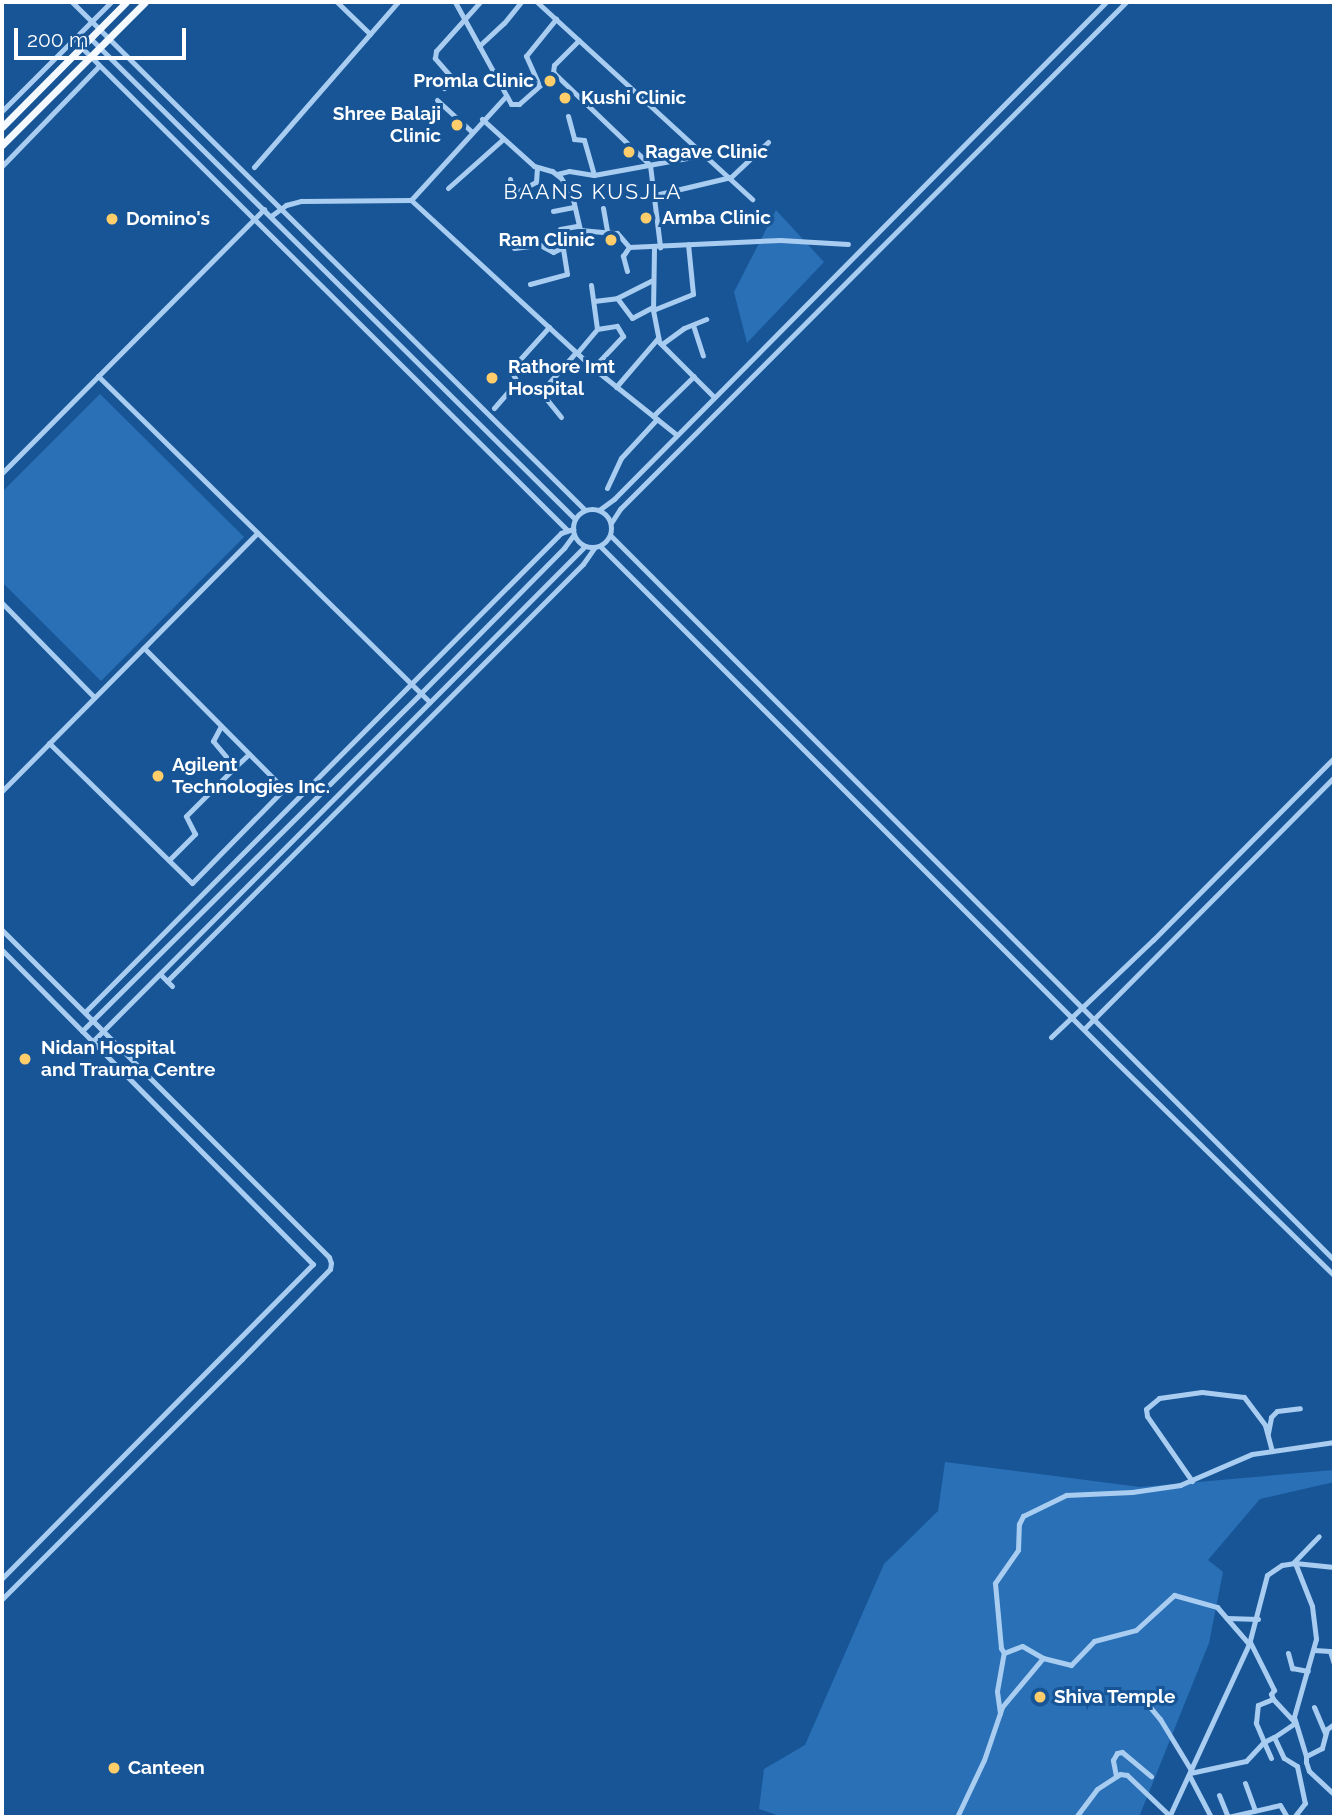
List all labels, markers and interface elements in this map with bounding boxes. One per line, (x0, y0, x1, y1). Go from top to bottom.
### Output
scale bar (18, 14, 189, 58)
text: 200 m (27, 27, 88, 52)
place label: Promla Clinic (413, 70, 534, 92)
marker: Promla Clinic (540, 71, 560, 91)
place label: Kushi Clinic (581, 87, 686, 109)
marker: Kushi Clinic (555, 88, 575, 108)
place label: Shree Balaji Clinic (333, 103, 441, 147)
marker: Shree Balaji Clinic (447, 115, 467, 135)
place label: Ragave Clinic (645, 141, 768, 163)
marker: Ragave Clinic (619, 142, 639, 162)
district label: BAANS KUSJLA (505, 179, 681, 205)
place label: Amba Clinic (662, 207, 771, 229)
place label: Domino's (126, 208, 210, 230)
marker: Amba Clinic (636, 208, 656, 228)
marker: Domino's (104, 211, 120, 227)
place label: Ram Clinic (498, 229, 595, 251)
marker: Ram Clinic (601, 230, 621, 250)
place label: Rathore Imt Hospital (508, 356, 615, 400)
marker: Rathore Imt Hospital (482, 368, 502, 388)
place label: Agilent Technologies Inc. (172, 754, 330, 798)
marker: Agilent Technologies Inc. (150, 768, 166, 784)
place label: Nidan Hospital and Trauma Centre (41, 1037, 216, 1081)
marker: Nidan Hospital and Trauma Centre (15, 1049, 35, 1069)
place label: Shiva Temple (1054, 1686, 1176, 1708)
marker: Shiva Temple (1032, 1689, 1048, 1705)
place label: Canteen (128, 1757, 205, 1779)
marker: Canteen (106, 1760, 122, 1776)

